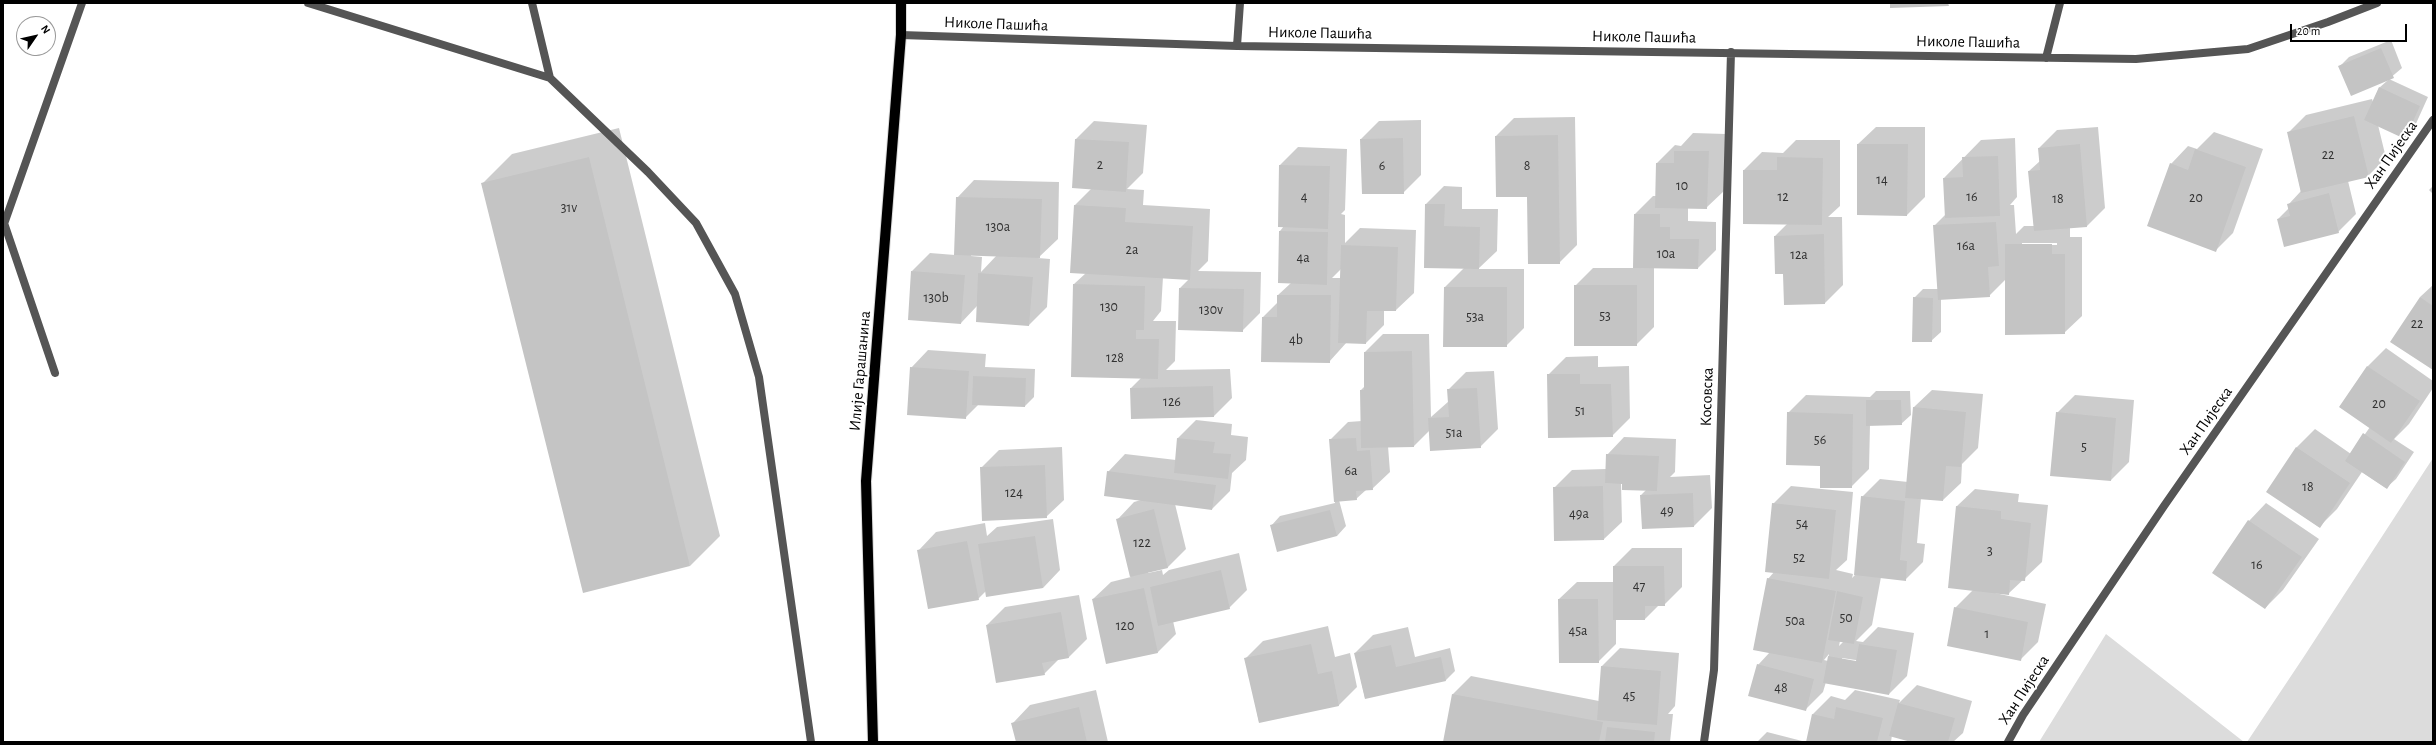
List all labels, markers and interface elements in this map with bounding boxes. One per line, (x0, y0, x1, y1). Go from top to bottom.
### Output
street label: Николе Пашића (944, 13, 1048, 35)
north arrow (16, 16, 56, 56)
scale bar (2292, 16, 2409, 42)
street label: Николе Пашића (1268, 22, 1372, 44)
text: N (39, 23, 52, 36)
text: 20 m (2297, 25, 2320, 37)
street label: Николе Пашића (1592, 26, 1696, 48)
street label: Николе Пашића (1916, 31, 2020, 53)
street label: Хан Пијеска (2360, 117, 2422, 193)
house number: 22 (2322, 147, 2334, 163)
house number: 2 (1097, 157, 1103, 173)
house number: 6 (1379, 158, 1385, 174)
house number: 8 (1524, 158, 1530, 174)
house number: 14 (1876, 172, 1888, 188)
house number: 10 (1676, 178, 1688, 194)
house number: 4 (1301, 189, 1307, 205)
house number: 12 (1777, 189, 1789, 205)
house number: 16 (1966, 189, 1978, 205)
house number: 20 (2189, 190, 2203, 206)
house number: 18 (2052, 191, 2064, 207)
house number: 31v (561, 200, 577, 216)
house number: 130a (986, 219, 1010, 235)
house number: 16a (1957, 238, 1975, 254)
house number: 2a (1126, 242, 1138, 258)
house number: 10a (1657, 246, 1675, 262)
house number: 12a (1790, 247, 1808, 263)
house number: 4a (1296, 250, 1310, 266)
house number: 130b (923, 290, 949, 306)
house number: 130 (1100, 299, 1118, 315)
house number: 130v (1199, 302, 1223, 318)
house number: 53 (1599, 308, 1611, 324)
house number: 53a (1466, 309, 1484, 325)
street label: Илије Гарашанина (845, 310, 875, 432)
house number: 22 (2411, 316, 2423, 332)
house number: 4b (1289, 332, 1303, 348)
house number: 128 (1106, 350, 1124, 366)
street label: Косовска (1696, 367, 1718, 427)
street label: Хан Пијеска (2175, 383, 2237, 459)
house number: 126 (1163, 394, 1181, 410)
house number: 20 (2372, 396, 2386, 412)
house number: 51 (1575, 403, 1585, 419)
house number: 51a (1445, 425, 1463, 441)
house number: 56 (1814, 432, 1826, 448)
house number: 5 (2081, 439, 2087, 455)
house number: 6a (1344, 463, 1358, 479)
house number: 18 (2302, 479, 2314, 495)
house number: 124 (1005, 485, 1023, 501)
house number: 49 (1660, 503, 1674, 519)
house number: 49a (1569, 506, 1589, 522)
house number: 54 (1796, 516, 1808, 532)
house number: 122 (1133, 535, 1151, 551)
house number: 3 (1987, 543, 1993, 559)
house number: 52 (1793, 550, 1805, 566)
house number: 16 (2251, 557, 2263, 573)
house number: 47 (1633, 578, 1645, 594)
house number: 50 (1839, 610, 1853, 626)
house number: 50a (1785, 613, 1805, 629)
house number: 120 (1116, 618, 1134, 634)
house number: 45a (1568, 623, 1588, 639)
house number: 1 (1985, 626, 1989, 642)
street label: Хан Пијеска (1994, 652, 2054, 728)
house number: 48 (1774, 680, 1788, 696)
house number: 45 (1623, 688, 1635, 704)

